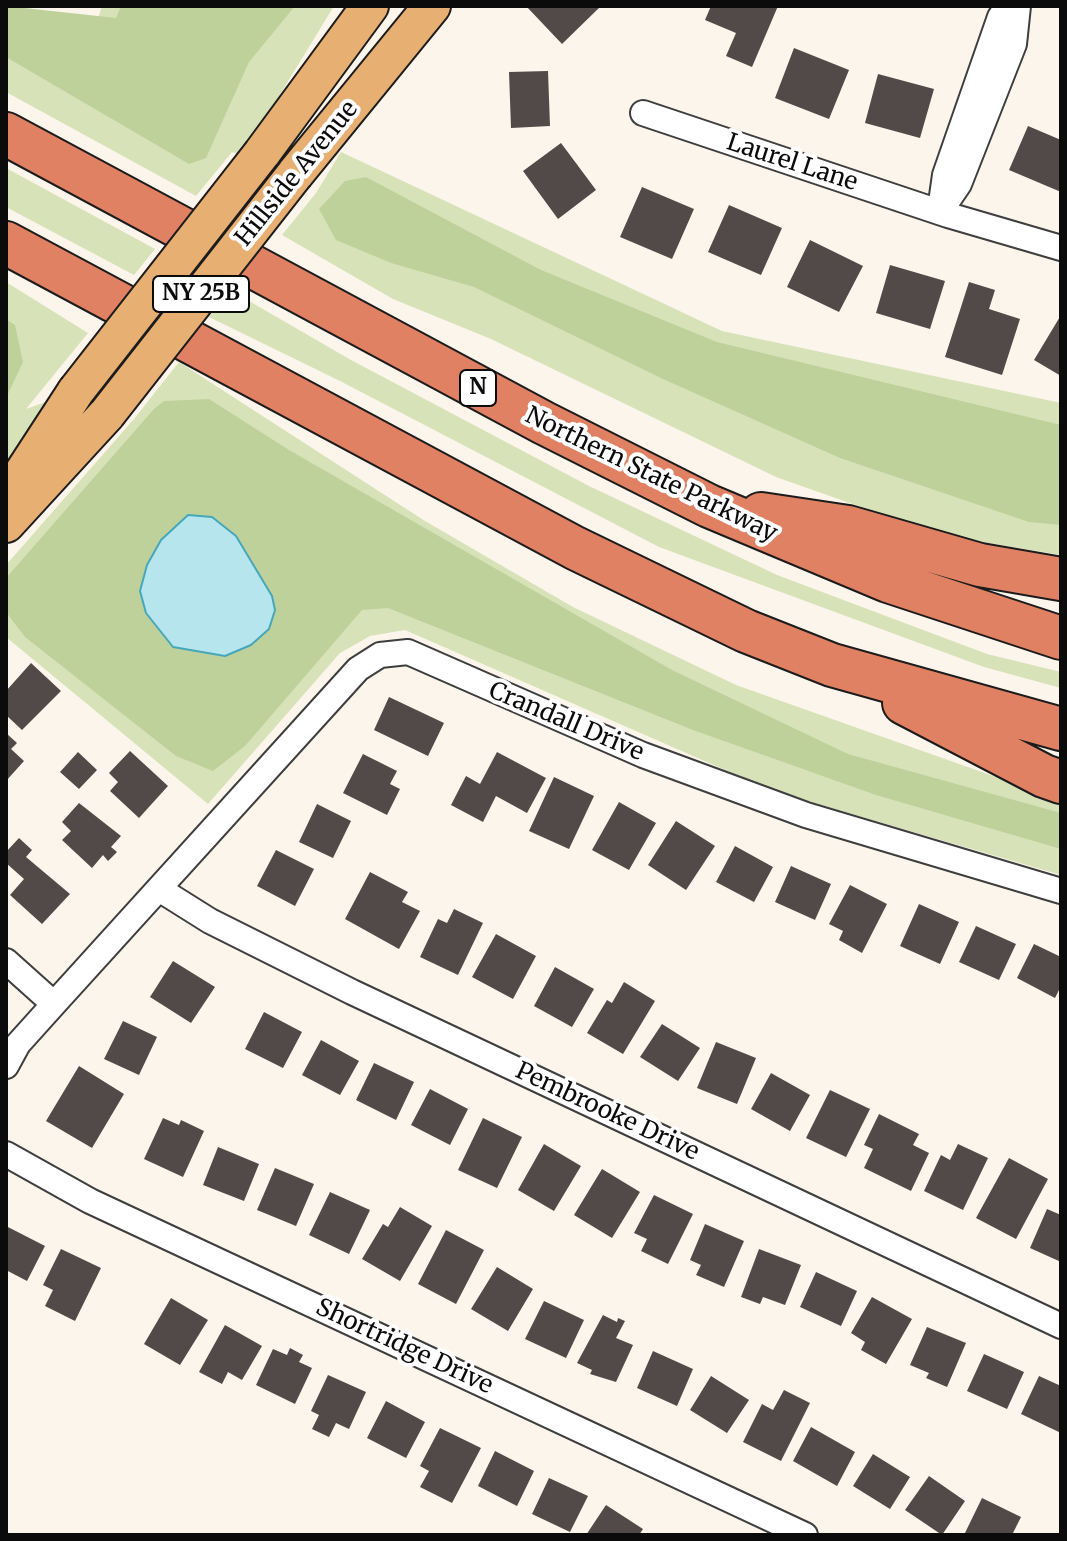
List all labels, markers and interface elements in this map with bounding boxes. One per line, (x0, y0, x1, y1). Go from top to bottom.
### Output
street label: Hillside Avenue (230, 96, 364, 252)
street label: Laurel Lane (723, 128, 861, 198)
road number: NY 25B (153, 276, 249, 312)
road number: N (460, 370, 496, 406)
street label: Northern State Parkway (520, 401, 782, 549)
street label: Crandall Drive (484, 676, 648, 768)
street label: Pembrooke Drive (511, 1057, 703, 1167)
street label: Shortridge Drive (311, 1293, 497, 1401)

